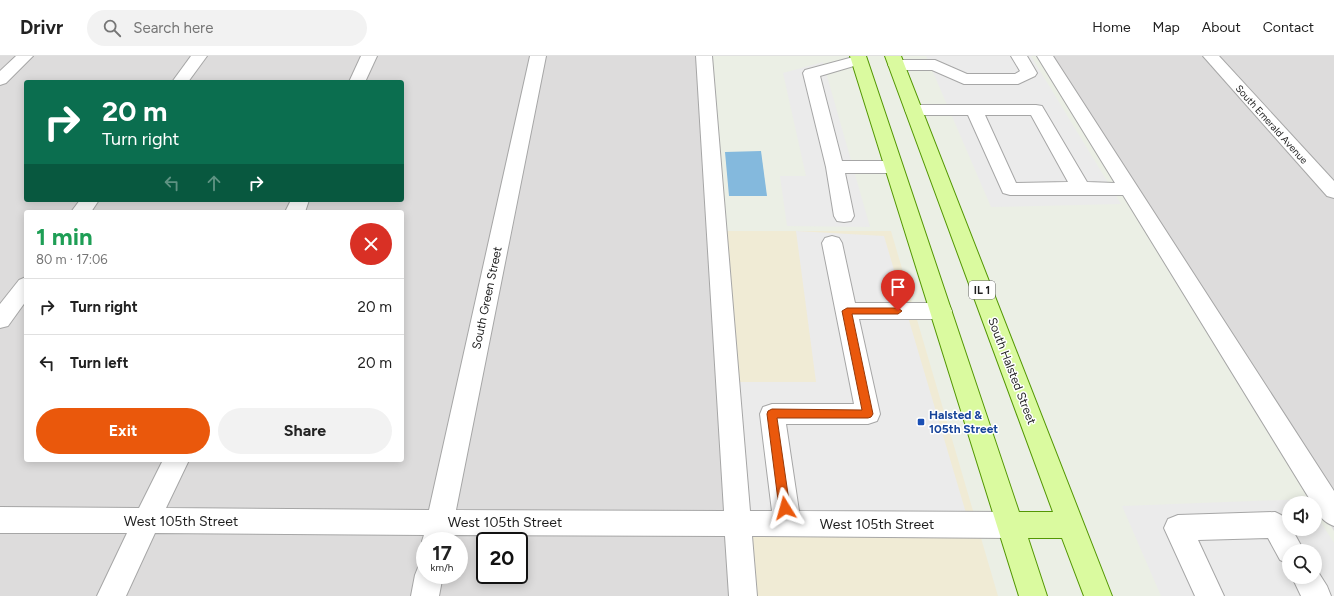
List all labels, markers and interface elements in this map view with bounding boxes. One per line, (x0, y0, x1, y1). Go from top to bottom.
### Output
search box (87, 10, 367, 46)
text: Drivr (20, 16, 63, 39)
icon: search (101, 17, 123, 39)
text: Search here (133, 19, 213, 37)
text: Home (1092, 19, 1131, 36)
text: Map (1153, 19, 1180, 36)
text: About (1202, 19, 1241, 36)
text: Contact (1263, 19, 1314, 36)
street label: South Emerald Avenue (1233, 82, 1311, 167)
text: 20 m (102, 94, 167, 128)
icon: right (36, 96, 88, 148)
text: Turn right (102, 128, 179, 150)
icon: left (161, 172, 183, 194)
icon: ahead (203, 172, 225, 194)
icon: right (245, 172, 267, 194)
text: 1 min (36, 222, 93, 251)
button: close (350, 223, 392, 265)
street label: South Green Street (469, 245, 505, 351)
text: 80 m · 17:06 (36, 252, 108, 267)
pin (881, 270, 915, 311)
icon: arrive (887, 276, 909, 298)
road number: IL 1 (969, 281, 995, 299)
icon: right (36, 296, 58, 318)
text: Turn right (70, 298, 138, 316)
text: 20 m (358, 298, 392, 316)
street label: South Halsted Street (985, 316, 1039, 427)
icon: left (36, 352, 58, 374)
text: Turn left (70, 354, 128, 372)
text: 20 m (358, 354, 392, 372)
button: Exit (36, 408, 210, 454)
button: Share (218, 408, 392, 454)
place label: Halsted & 105th Street (929, 408, 998, 436)
marker: Halsted & 105th Street (916, 417, 926, 427)
position arrow (764, 487, 806, 529)
map controls (1282, 496, 1322, 584)
button: sound (1282, 496, 1322, 536)
street label: West 105th Street (124, 513, 238, 530)
street label: West 105th Street (448, 514, 562, 531)
street label: West 105th Street (820, 516, 934, 533)
speed limit sign: 20 (476, 532, 528, 584)
text: 17 (432, 541, 452, 565)
button: search (1282, 544, 1322, 584)
text: km/h (431, 561, 453, 574)

